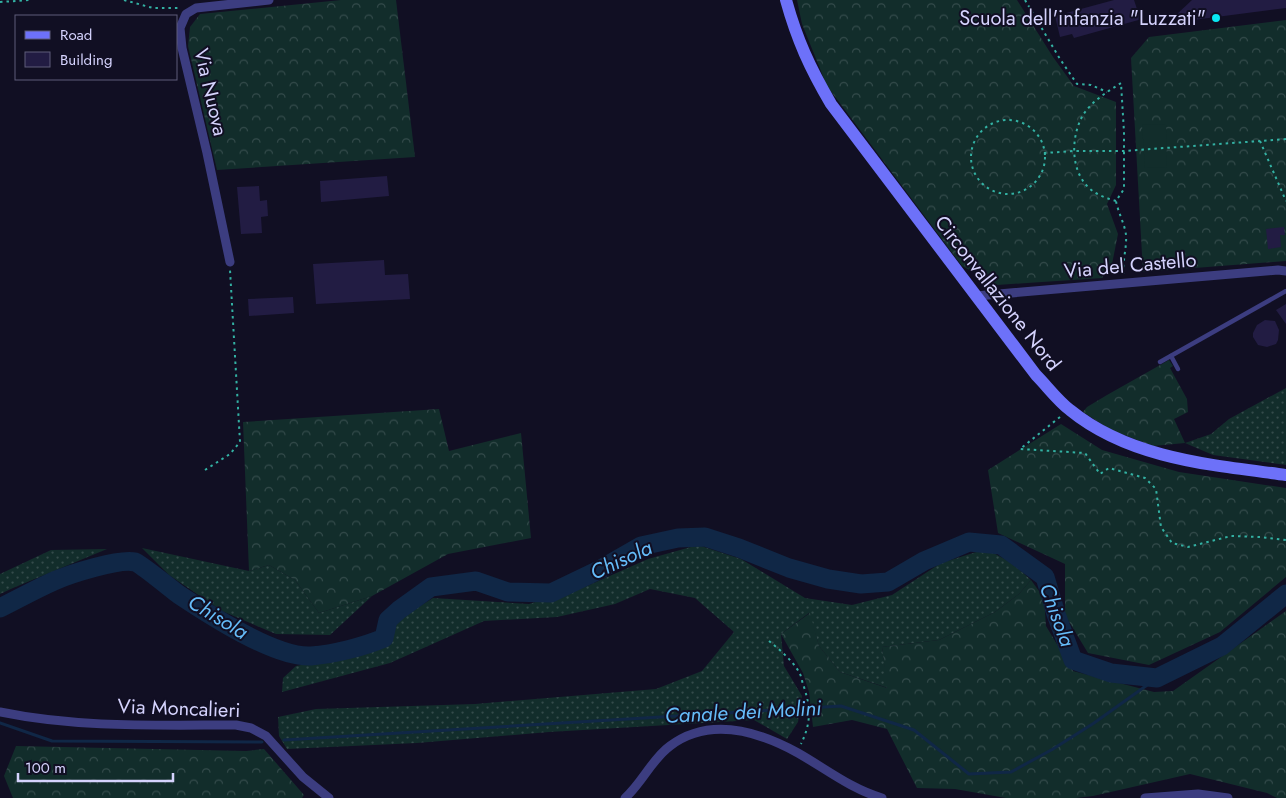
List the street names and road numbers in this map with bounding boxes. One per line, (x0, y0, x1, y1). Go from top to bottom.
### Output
street label: Via Nuova (186, 45, 235, 139)
street label: Circonvallazione Nord (928, 209, 1068, 377)
street label: Via del Castello (1063, 245, 1198, 286)
street label: Via Moncalieri (117, 692, 241, 725)

